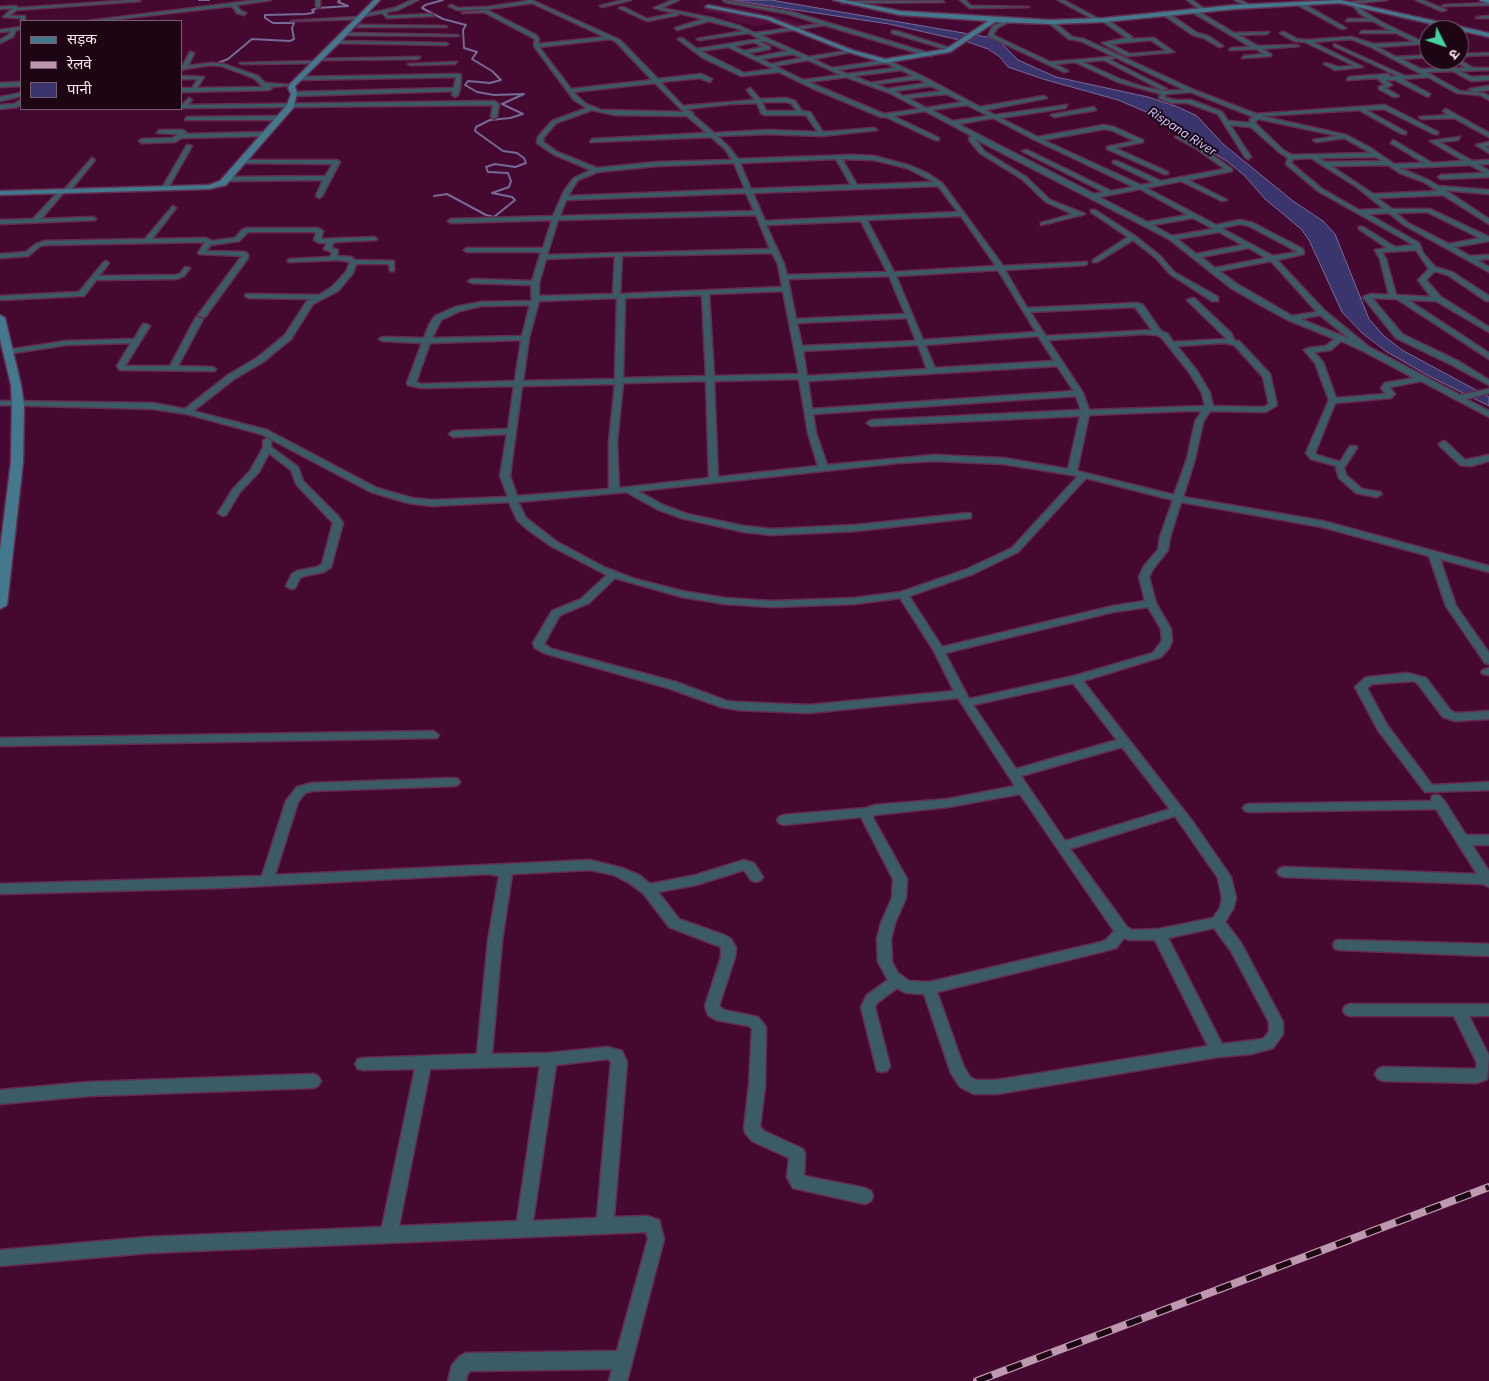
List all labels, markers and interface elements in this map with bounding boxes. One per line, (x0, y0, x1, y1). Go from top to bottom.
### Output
legend (20, 20, 182, 110)
north arrow (1419, 20, 1469, 70)
text: सड़क (67, 29, 97, 48)
text: उ (1446, 46, 1464, 63)
text: रेलवे (67, 54, 92, 73)
text: पानी (67, 79, 92, 98)
water label: Rispana River (1145, 105, 1219, 159)

